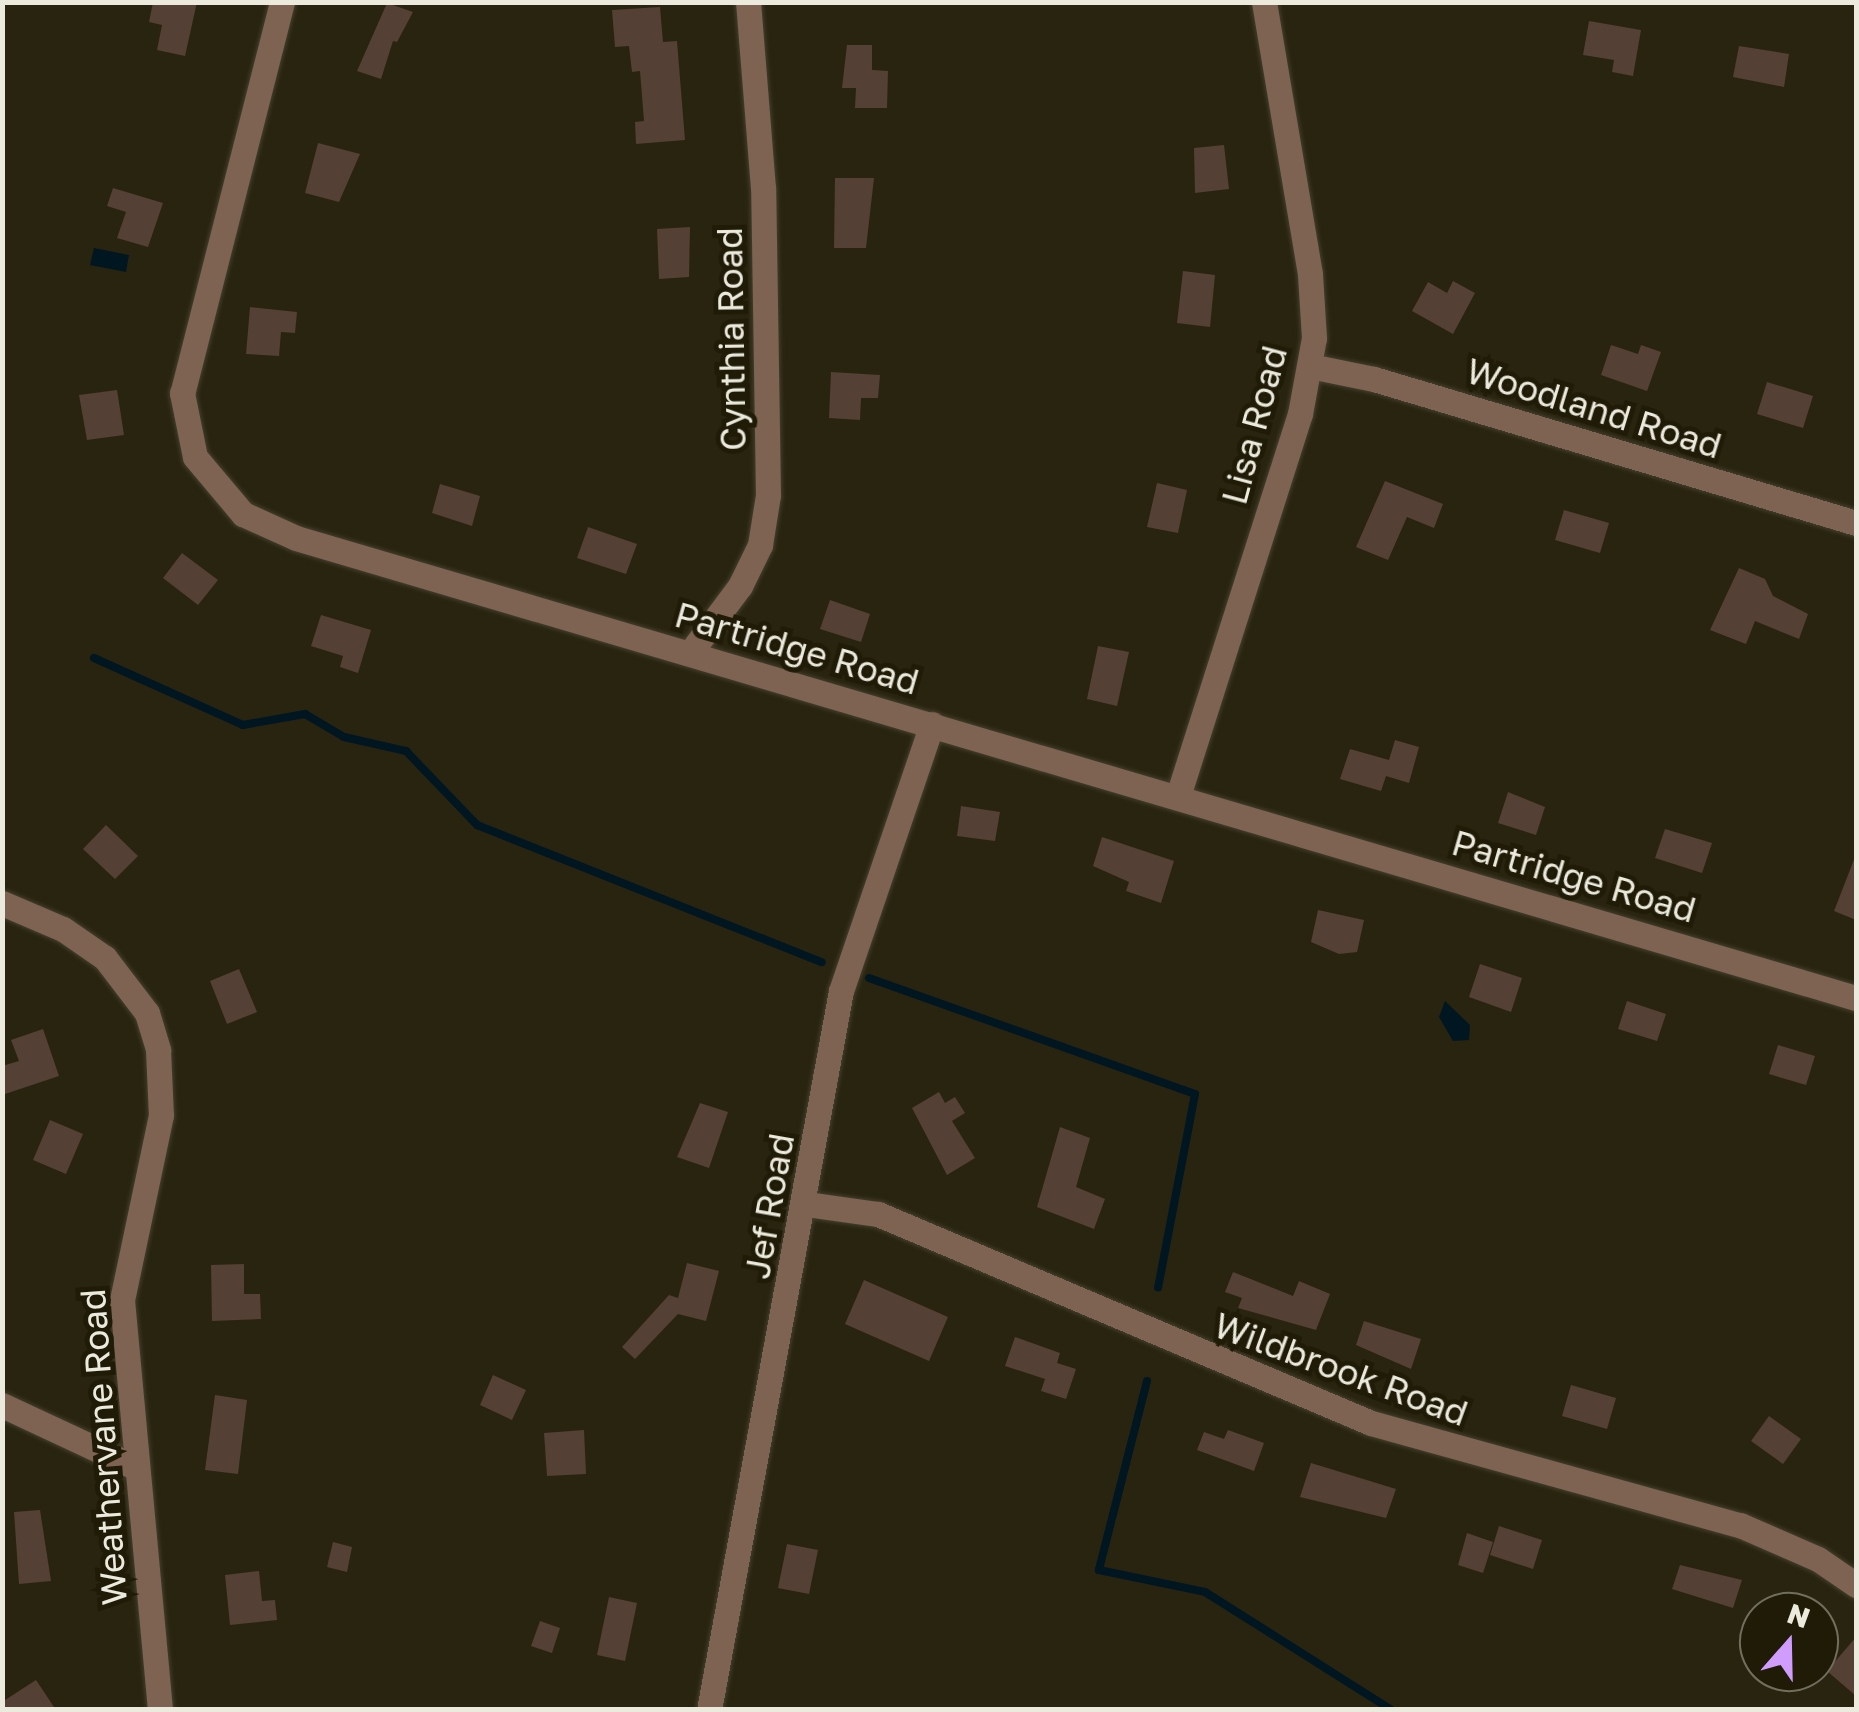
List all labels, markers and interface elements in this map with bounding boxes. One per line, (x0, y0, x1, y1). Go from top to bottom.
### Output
street label: Cynthia Road (708, 227, 754, 451)
street label: Lisa Road (1213, 341, 1295, 509)
street label: Woodland Road (1462, 349, 1726, 467)
street label: Partridge Road (670, 593, 924, 703)
street label: Partridge Road (1447, 821, 1701, 931)
street label: Jef Road (736, 1130, 802, 1282)
street label: Weathervane Road (71, 1287, 135, 1607)
street label: Wildbrook Road (1209, 1304, 1473, 1434)
north arrow (1739, 1592, 1839, 1692)
text: N (1783, 1596, 1814, 1634)

